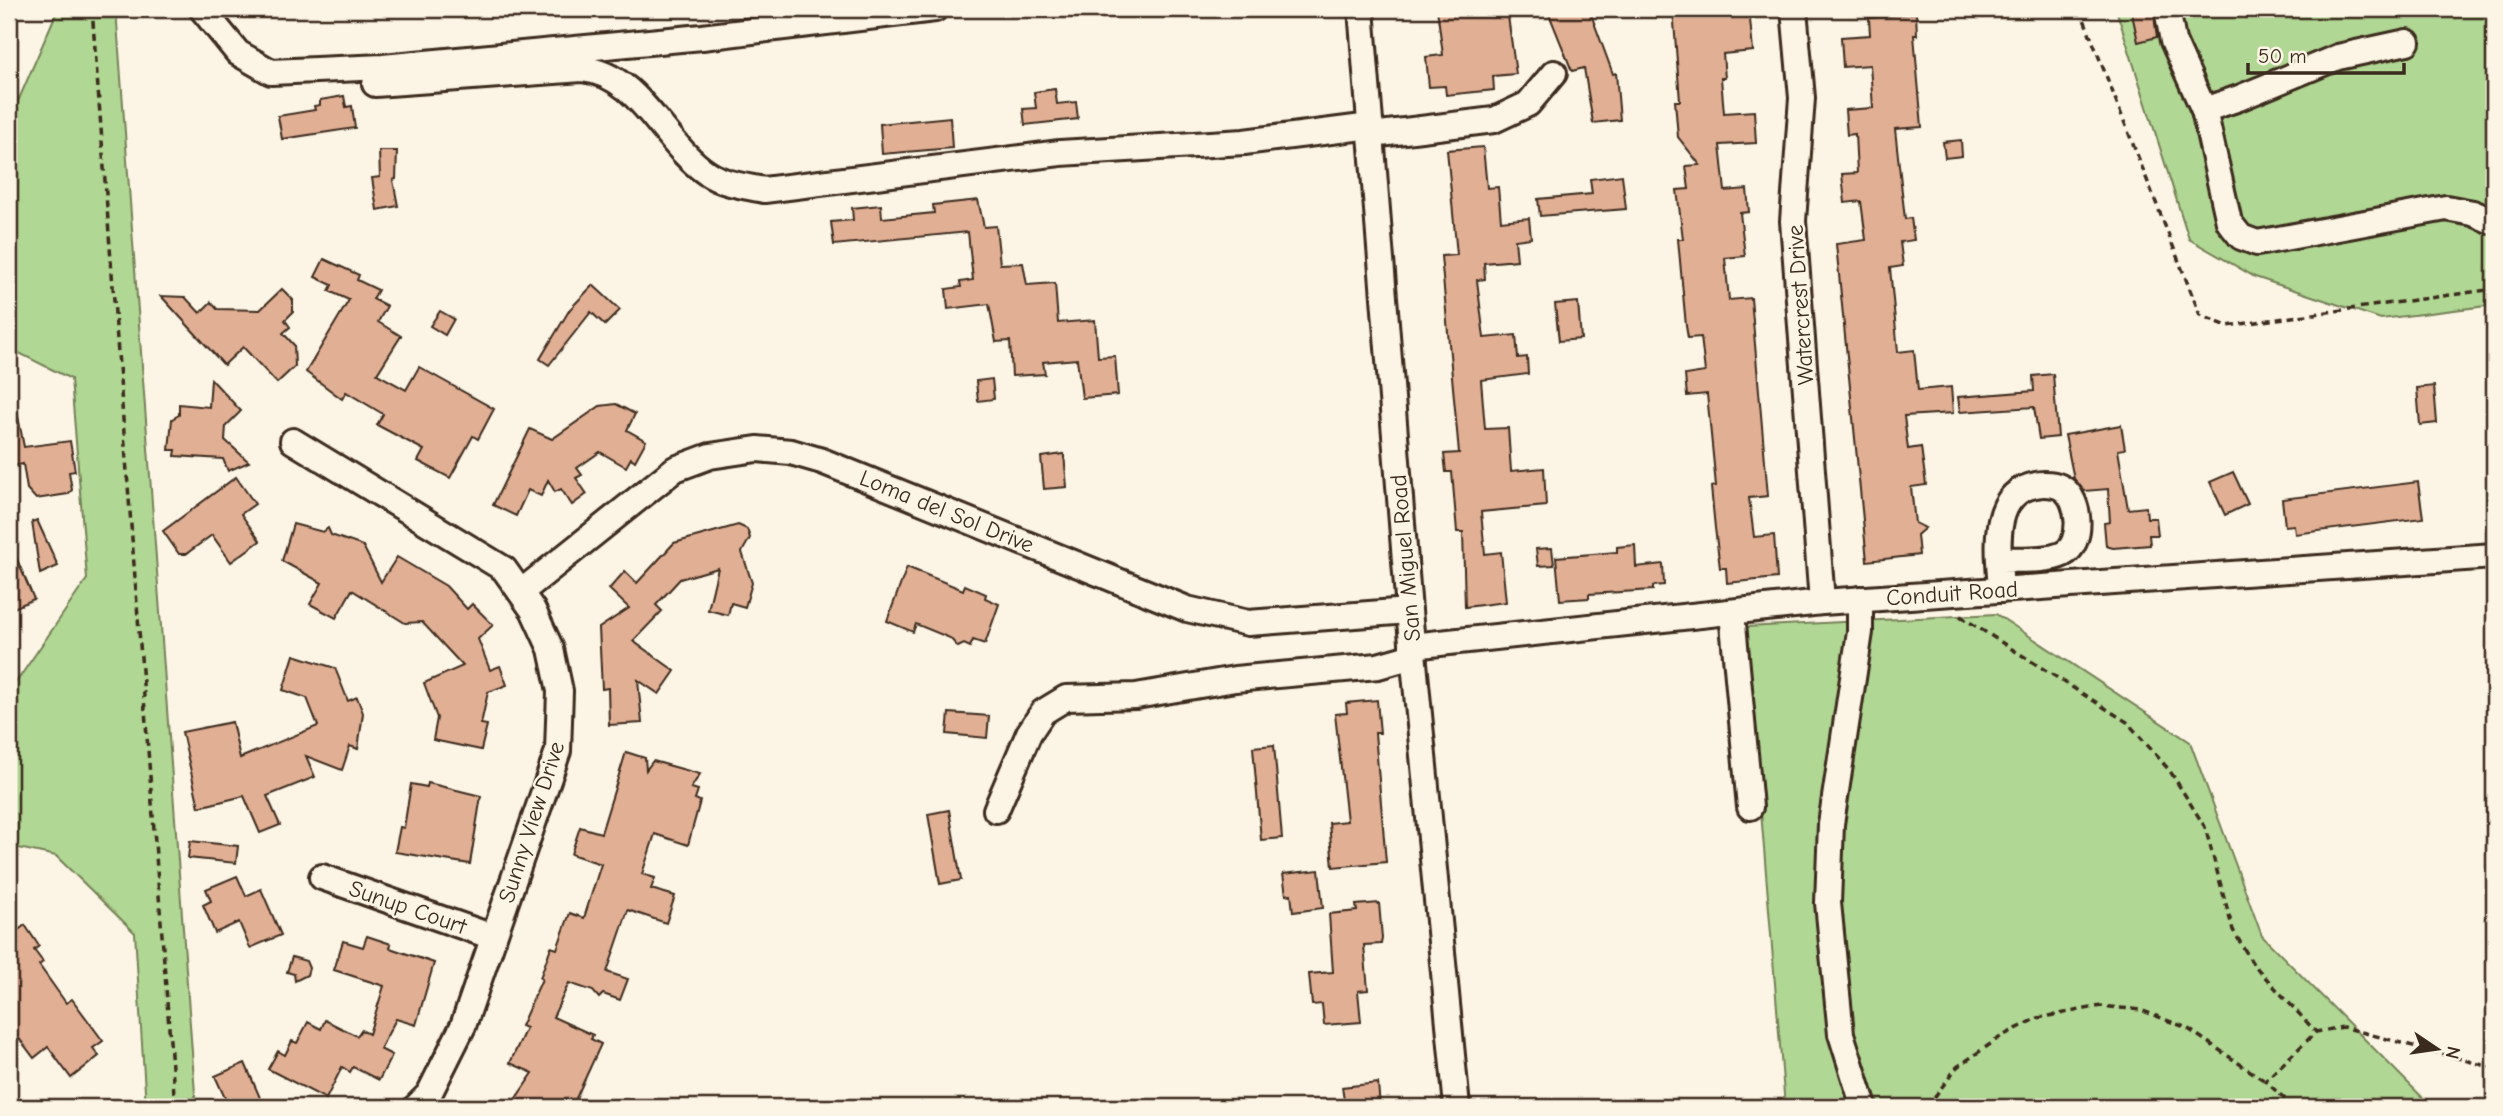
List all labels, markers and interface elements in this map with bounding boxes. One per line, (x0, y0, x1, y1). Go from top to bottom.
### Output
scale bar (2248, 32, 2403, 76)
text: 50 m (2258, 44, 2307, 68)
street label: Watercrest Drive (1781, 224, 1820, 386)
street label: Loma del Sol Drive (856, 464, 1038, 559)
street label: San Miguel Road (1385, 473, 1426, 642)
street label: Conduit Road (1885, 575, 2019, 612)
street label: Sunny View Drive (493, 738, 570, 906)
street label: Sunup Court (345, 875, 472, 941)
north arrow (2402, 1014, 2472, 1084)
text: N (2440, 1044, 2465, 1061)

